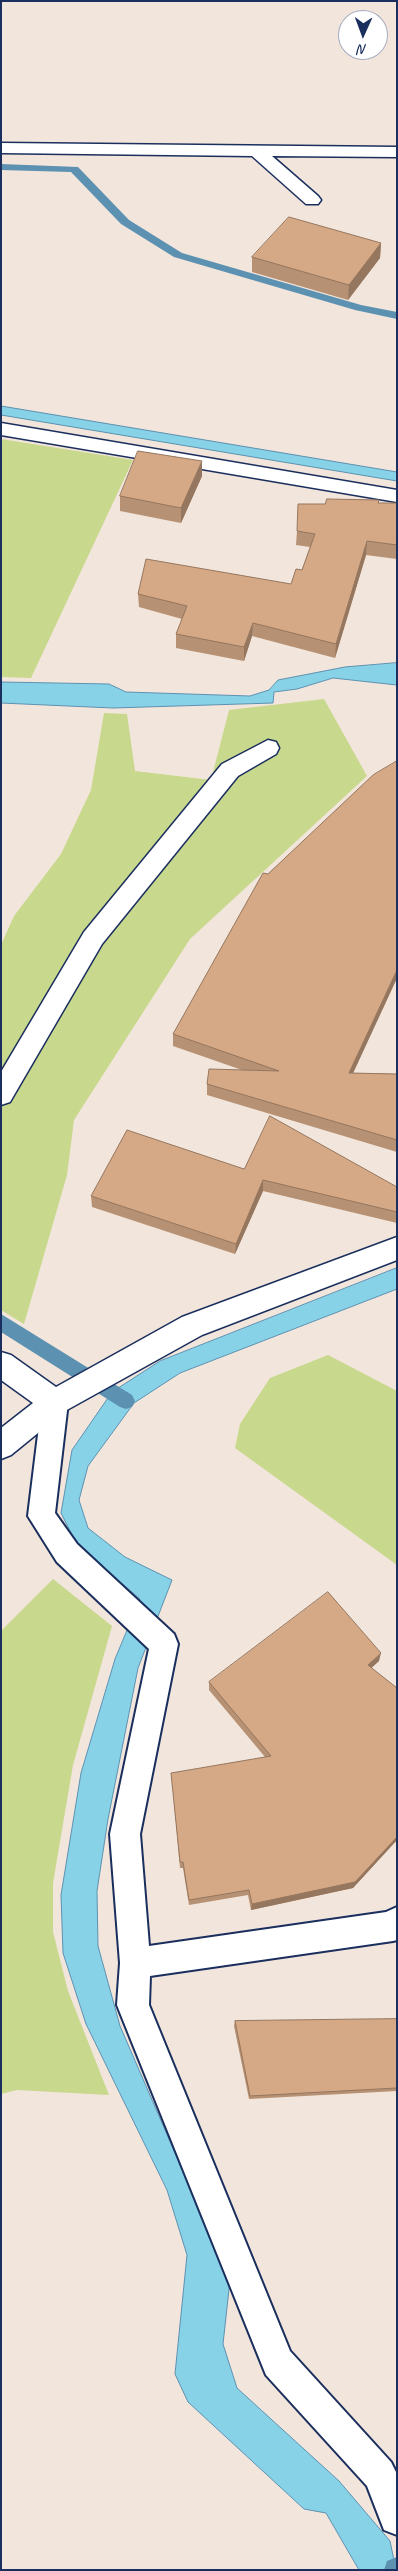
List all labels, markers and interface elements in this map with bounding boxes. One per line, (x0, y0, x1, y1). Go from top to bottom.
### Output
north arrow (338, 10, 388, 60)
text: N (358, 41, 367, 58)

